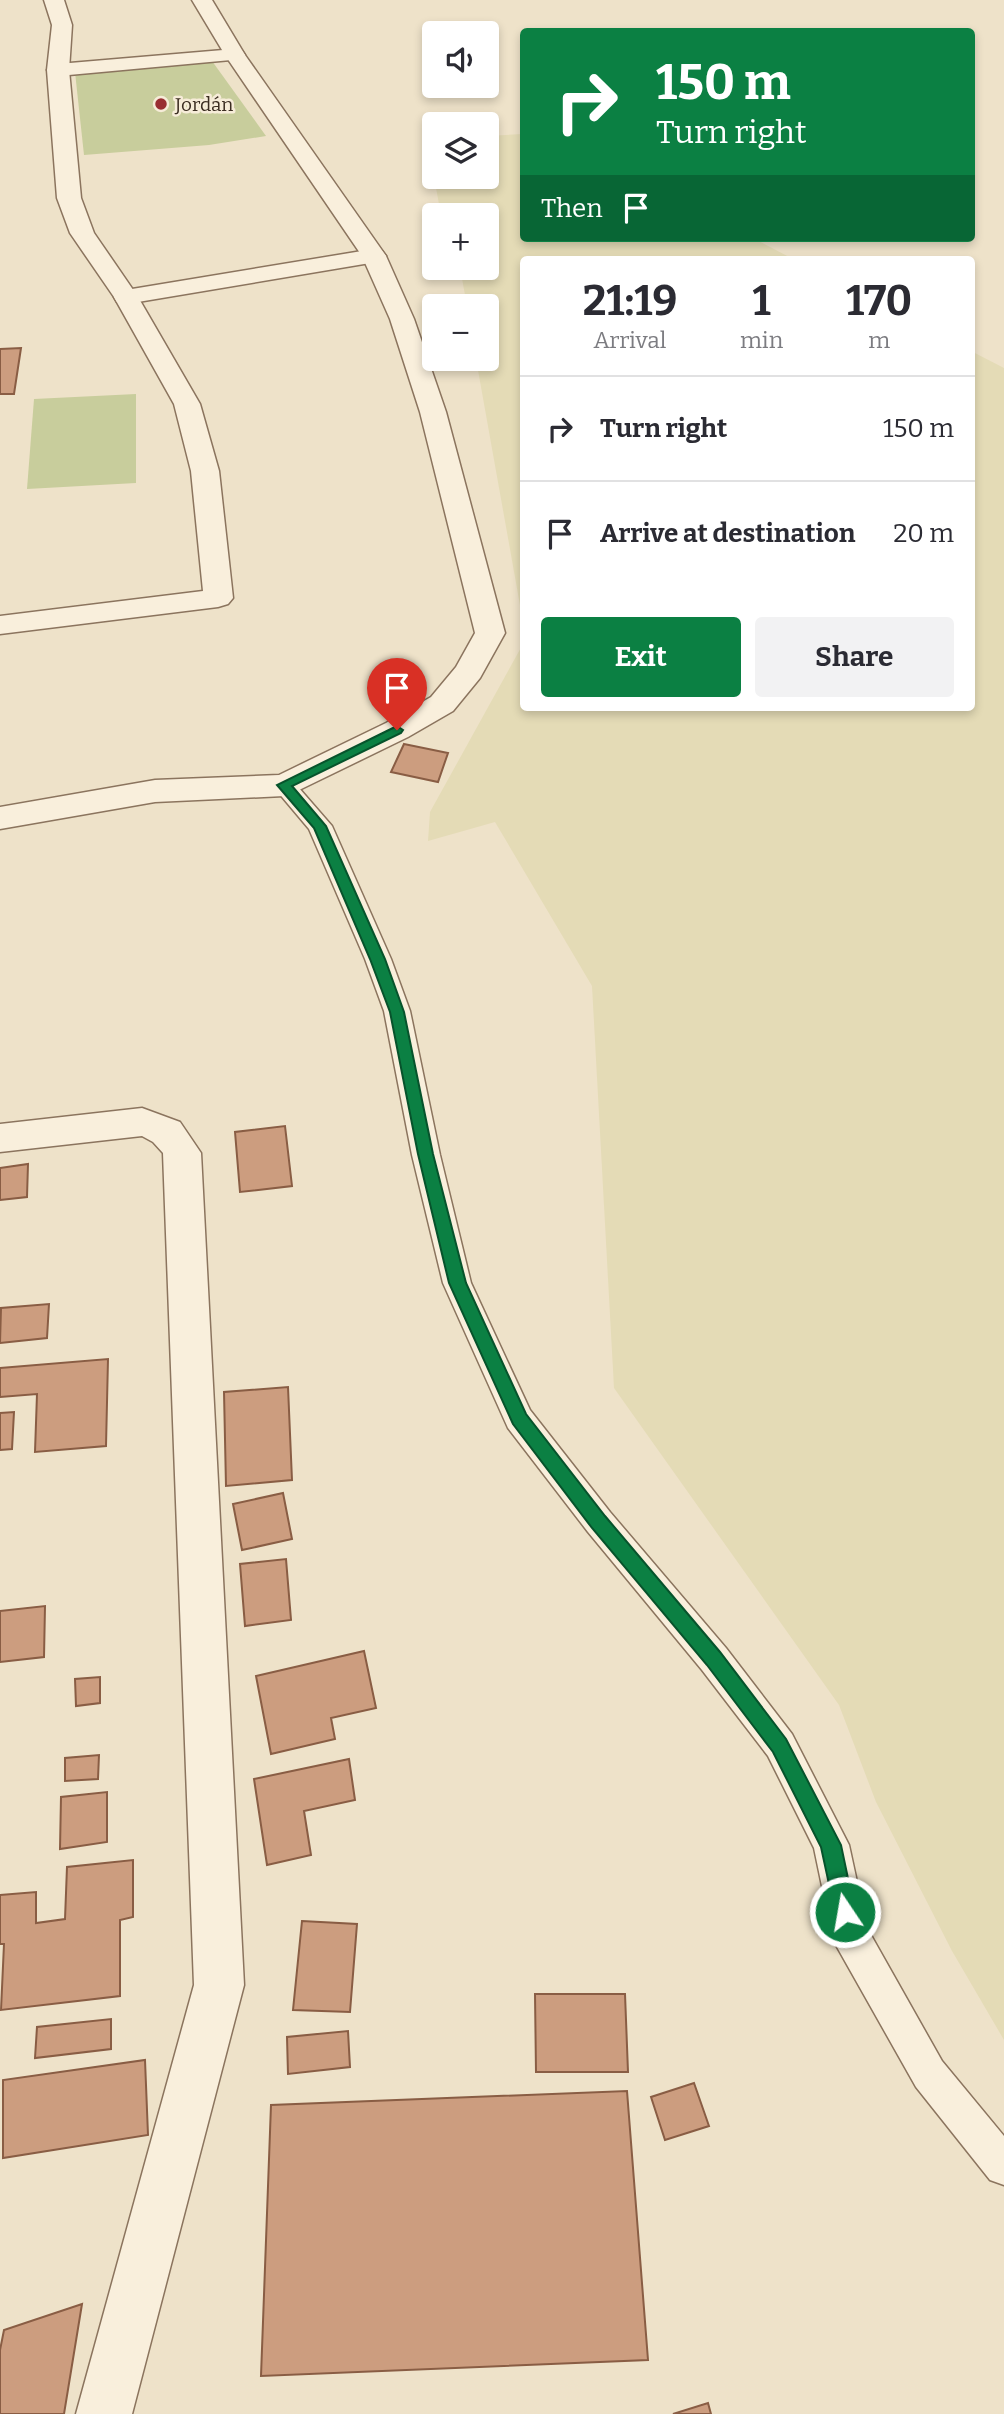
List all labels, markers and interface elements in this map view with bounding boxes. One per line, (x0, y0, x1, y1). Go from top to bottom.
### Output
map controls (422, 21, 499, 371)
button: sound (422, 21, 499, 98)
text: 150 m (656, 53, 791, 112)
icon: right (541, 56, 632, 147)
place label: Jordán (174, 93, 233, 116)
marker: Jordán (153, 96, 169, 112)
button: layers (422, 112, 499, 189)
text: Turn right (656, 113, 807, 151)
icon: arrive (617, 189, 655, 227)
text: Then (541, 193, 603, 224)
button: + (422, 203, 499, 280)
text: 21:19 (583, 276, 677, 326)
text: 1 (753, 276, 771, 326)
text: 170 (846, 276, 912, 326)
button: − (422, 294, 499, 371)
text: Arrival (594, 326, 666, 354)
text: min (740, 326, 783, 354)
text: m (868, 326, 890, 354)
icon: right (541, 410, 579, 448)
text: Turn right (600, 413, 727, 444)
text: 150 m (883, 413, 954, 444)
icon: arrive (541, 515, 579, 553)
text: Arrive at destination (600, 518, 855, 549)
text: 20 m (893, 518, 954, 549)
button: Exit (541, 617, 741, 697)
button: Share (755, 617, 954, 697)
pin (367, 658, 427, 730)
icon: arrive (378, 669, 416, 707)
position arrow (808, 1875, 882, 1949)

